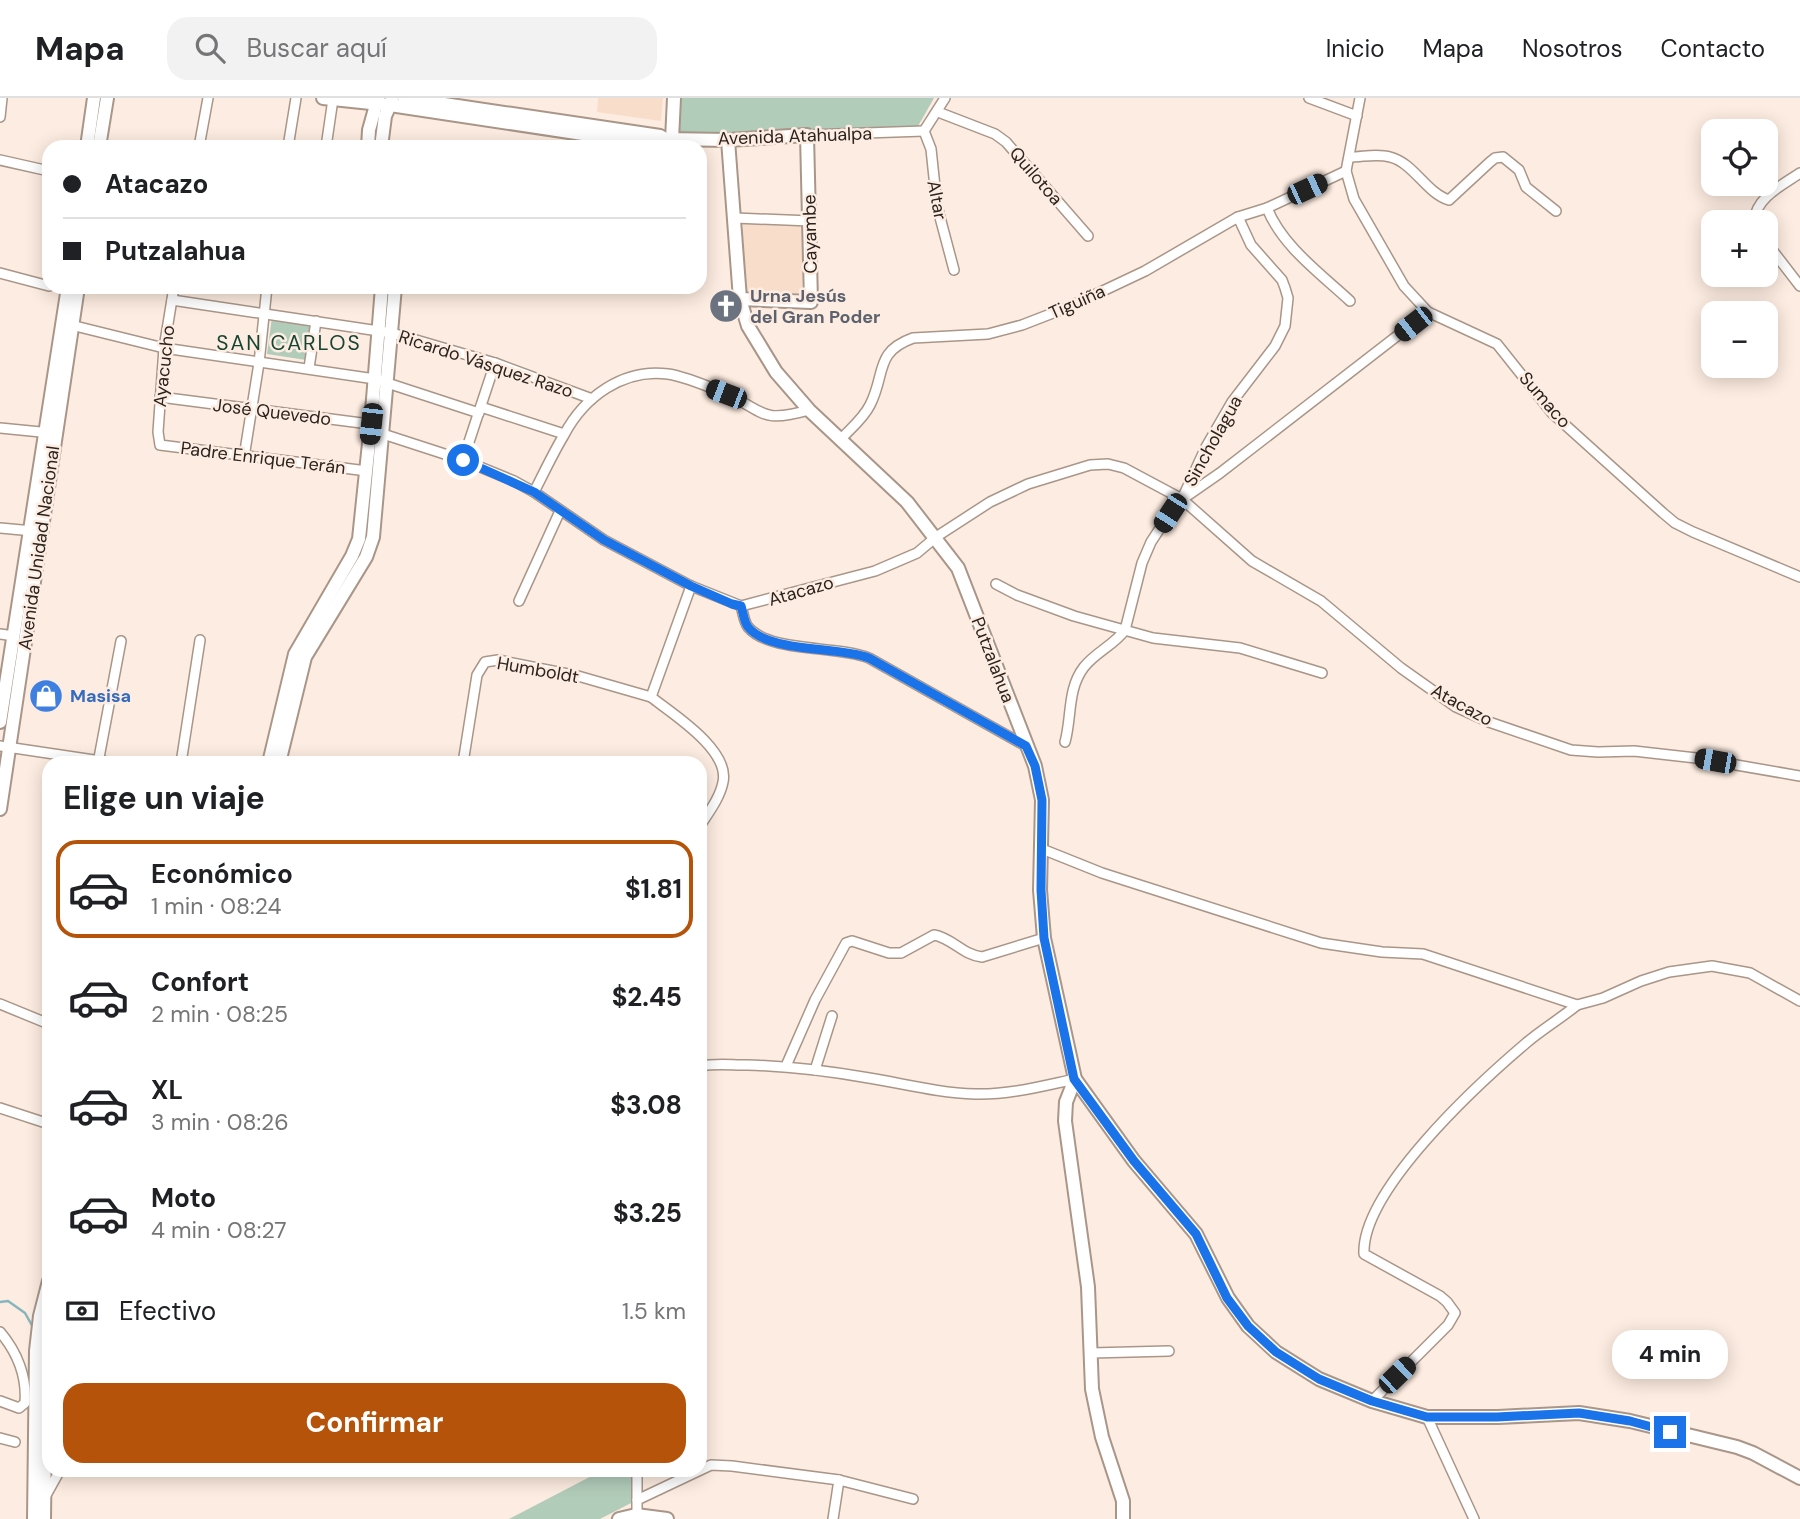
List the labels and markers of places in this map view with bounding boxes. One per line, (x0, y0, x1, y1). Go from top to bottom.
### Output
place label: Urna Jesús del Gran Poder (750, 284, 880, 329)
church icon: Urna Jesús del Gran Poder (707, 287, 745, 325)
shop icon: Masisa (27, 677, 65, 715)
place label: Masisa (70, 684, 131, 708)

